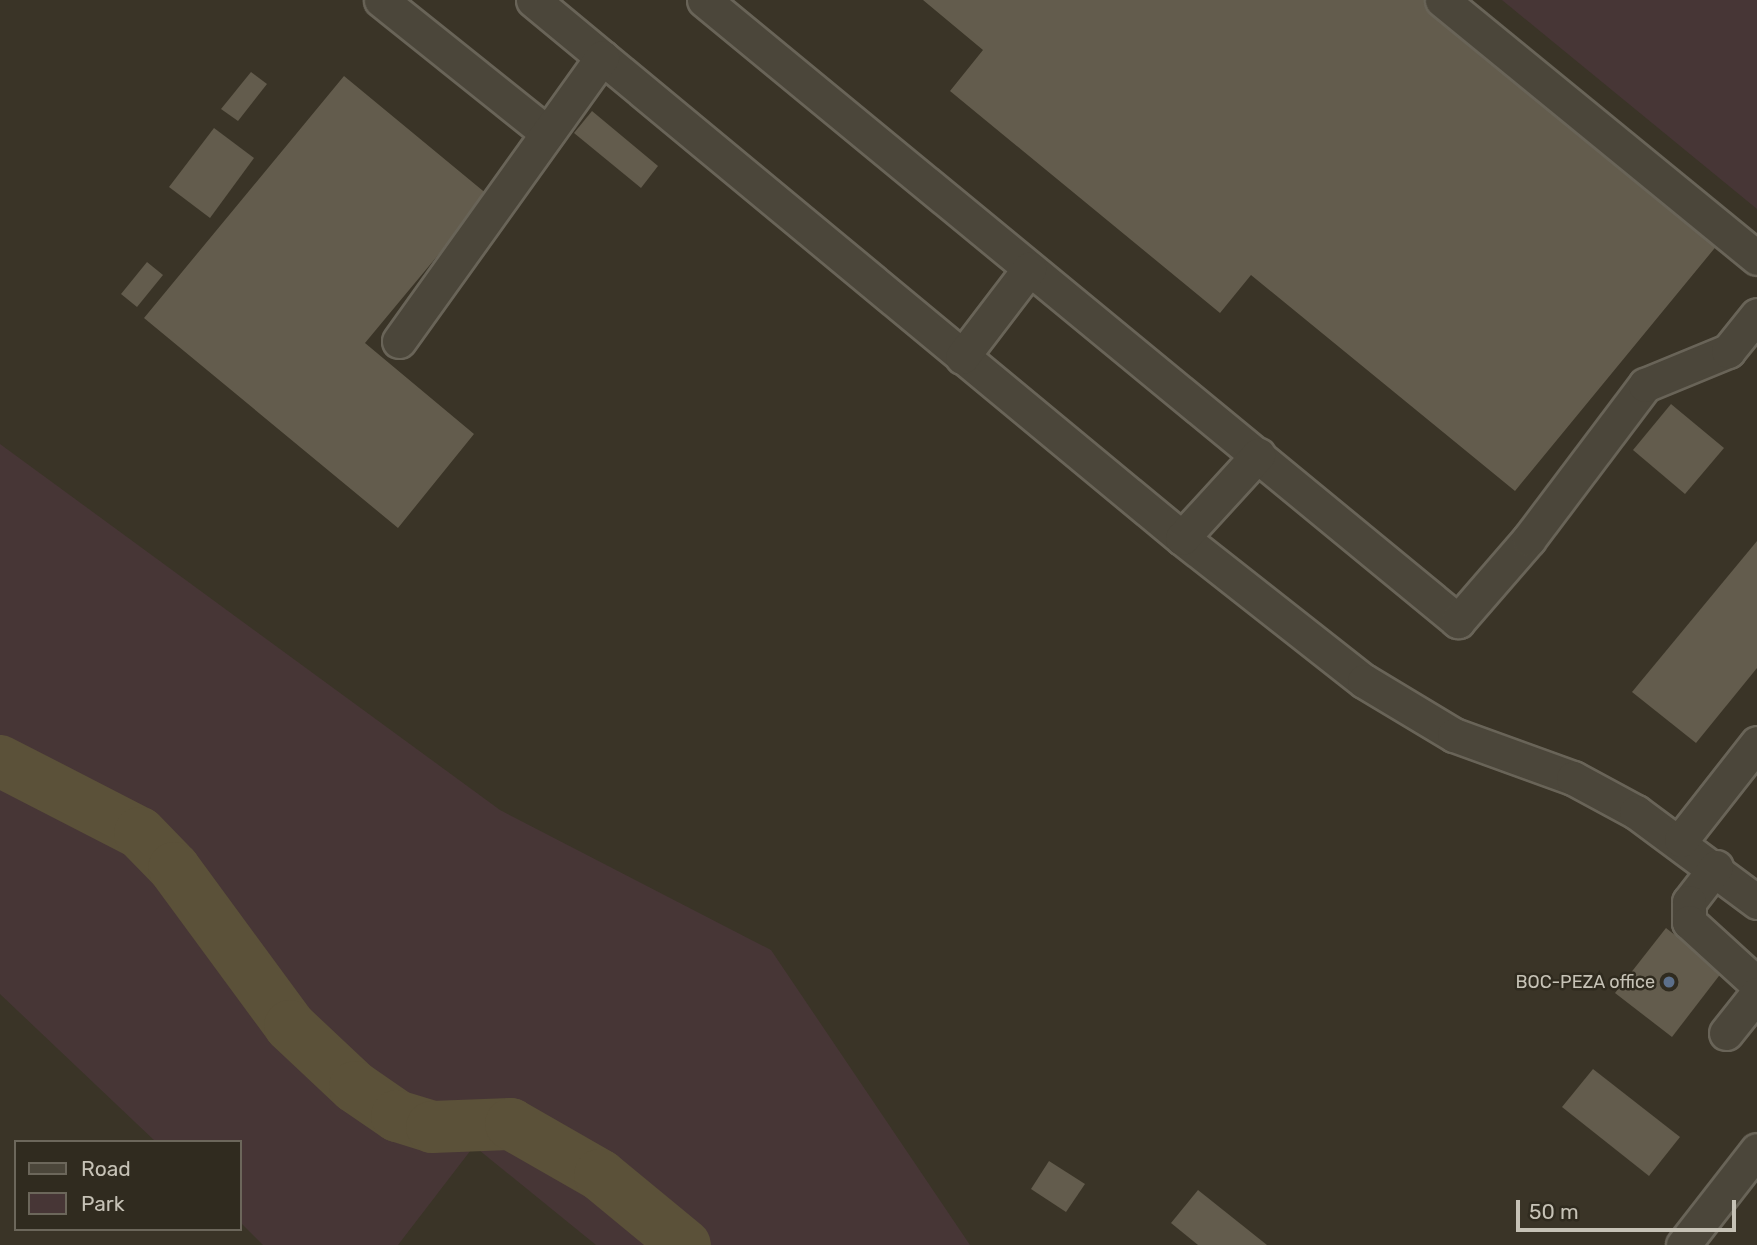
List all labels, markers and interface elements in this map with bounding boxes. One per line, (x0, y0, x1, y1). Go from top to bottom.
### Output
place label: BOC-PEZA office (1515, 971, 1655, 993)
marker: BOC-PEZA office (1661, 974, 1677, 990)
legend (14, 1140, 242, 1231)
text: Road (81, 1156, 131, 1181)
scale bar (1519, 1186, 1740, 1230)
text: Park (81, 1191, 125, 1216)
text: 50 m (1529, 1199, 1579, 1224)

